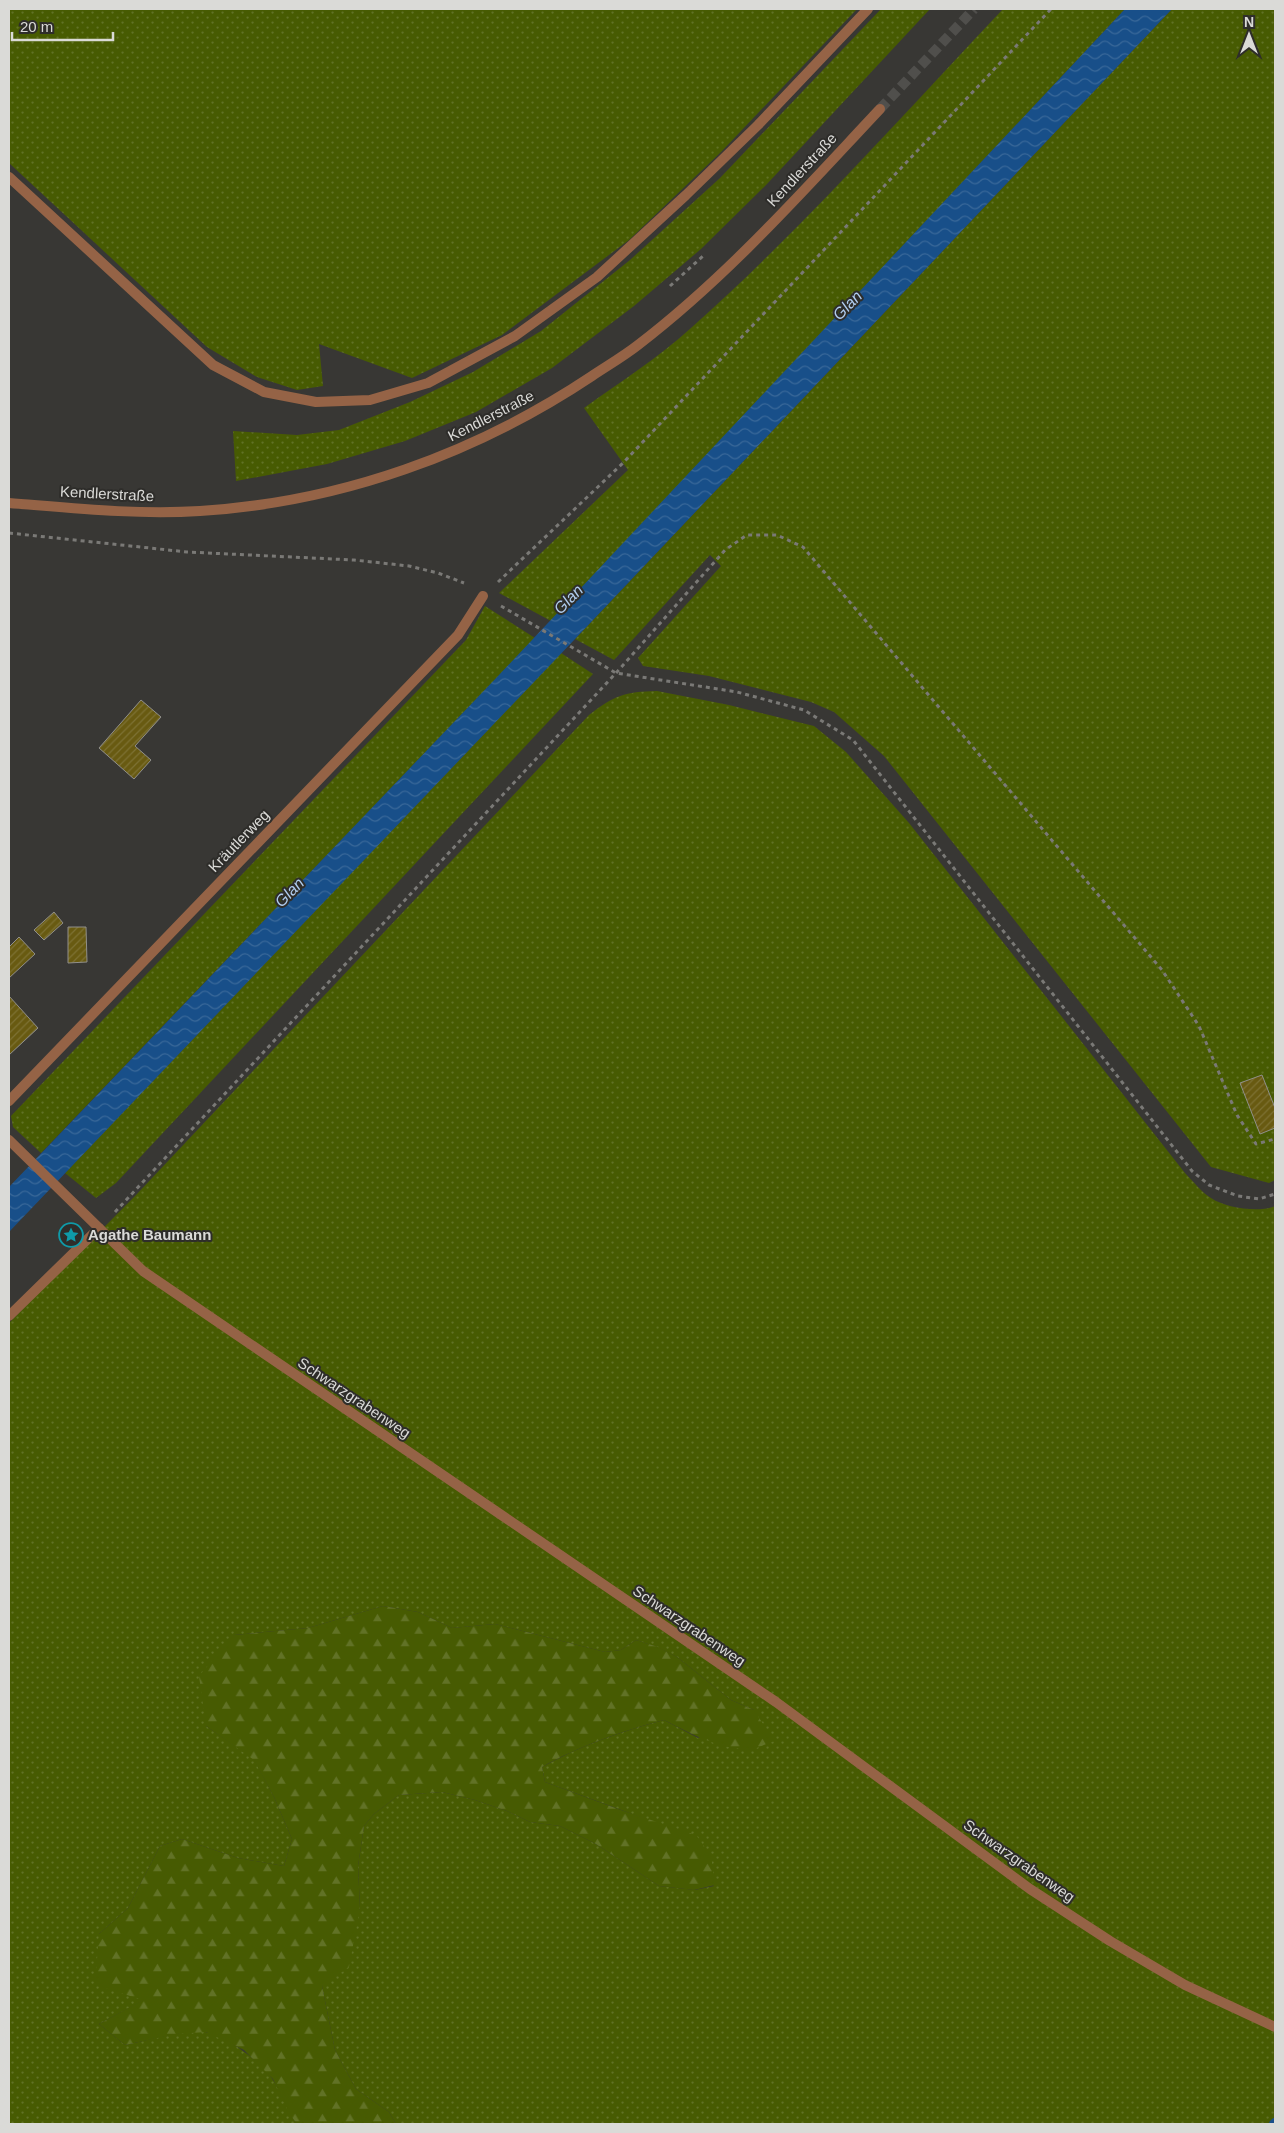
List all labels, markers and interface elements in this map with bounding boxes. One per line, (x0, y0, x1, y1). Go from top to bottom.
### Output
scale bar (12, 10, 114, 42)
north arrow (1224, 10, 1274, 60)
text: N (1244, 14, 1254, 30)
text: 20 m (20, 18, 53, 35)
street label: Kendlerstraße (763, 129, 840, 210)
water label: Glan (830, 287, 865, 323)
street label: Kendlerstraße (445, 387, 537, 445)
street label: Kendlerstraße (60, 483, 155, 504)
water label: Glan (551, 581, 586, 617)
street label: Kräutlerweg (205, 806, 273, 875)
water label: Glan (272, 874, 307, 910)
place icon: Agathe Baumann (58, 1222, 84, 1248)
place label: Agathe Baumann (88, 1226, 211, 1243)
street label: Schwarzgrabenweg (295, 1354, 414, 1441)
street label: Schwarzgrabenweg (630, 1582, 749, 1669)
street label: Schwarzgrabenweg (960, 1816, 1078, 1905)

